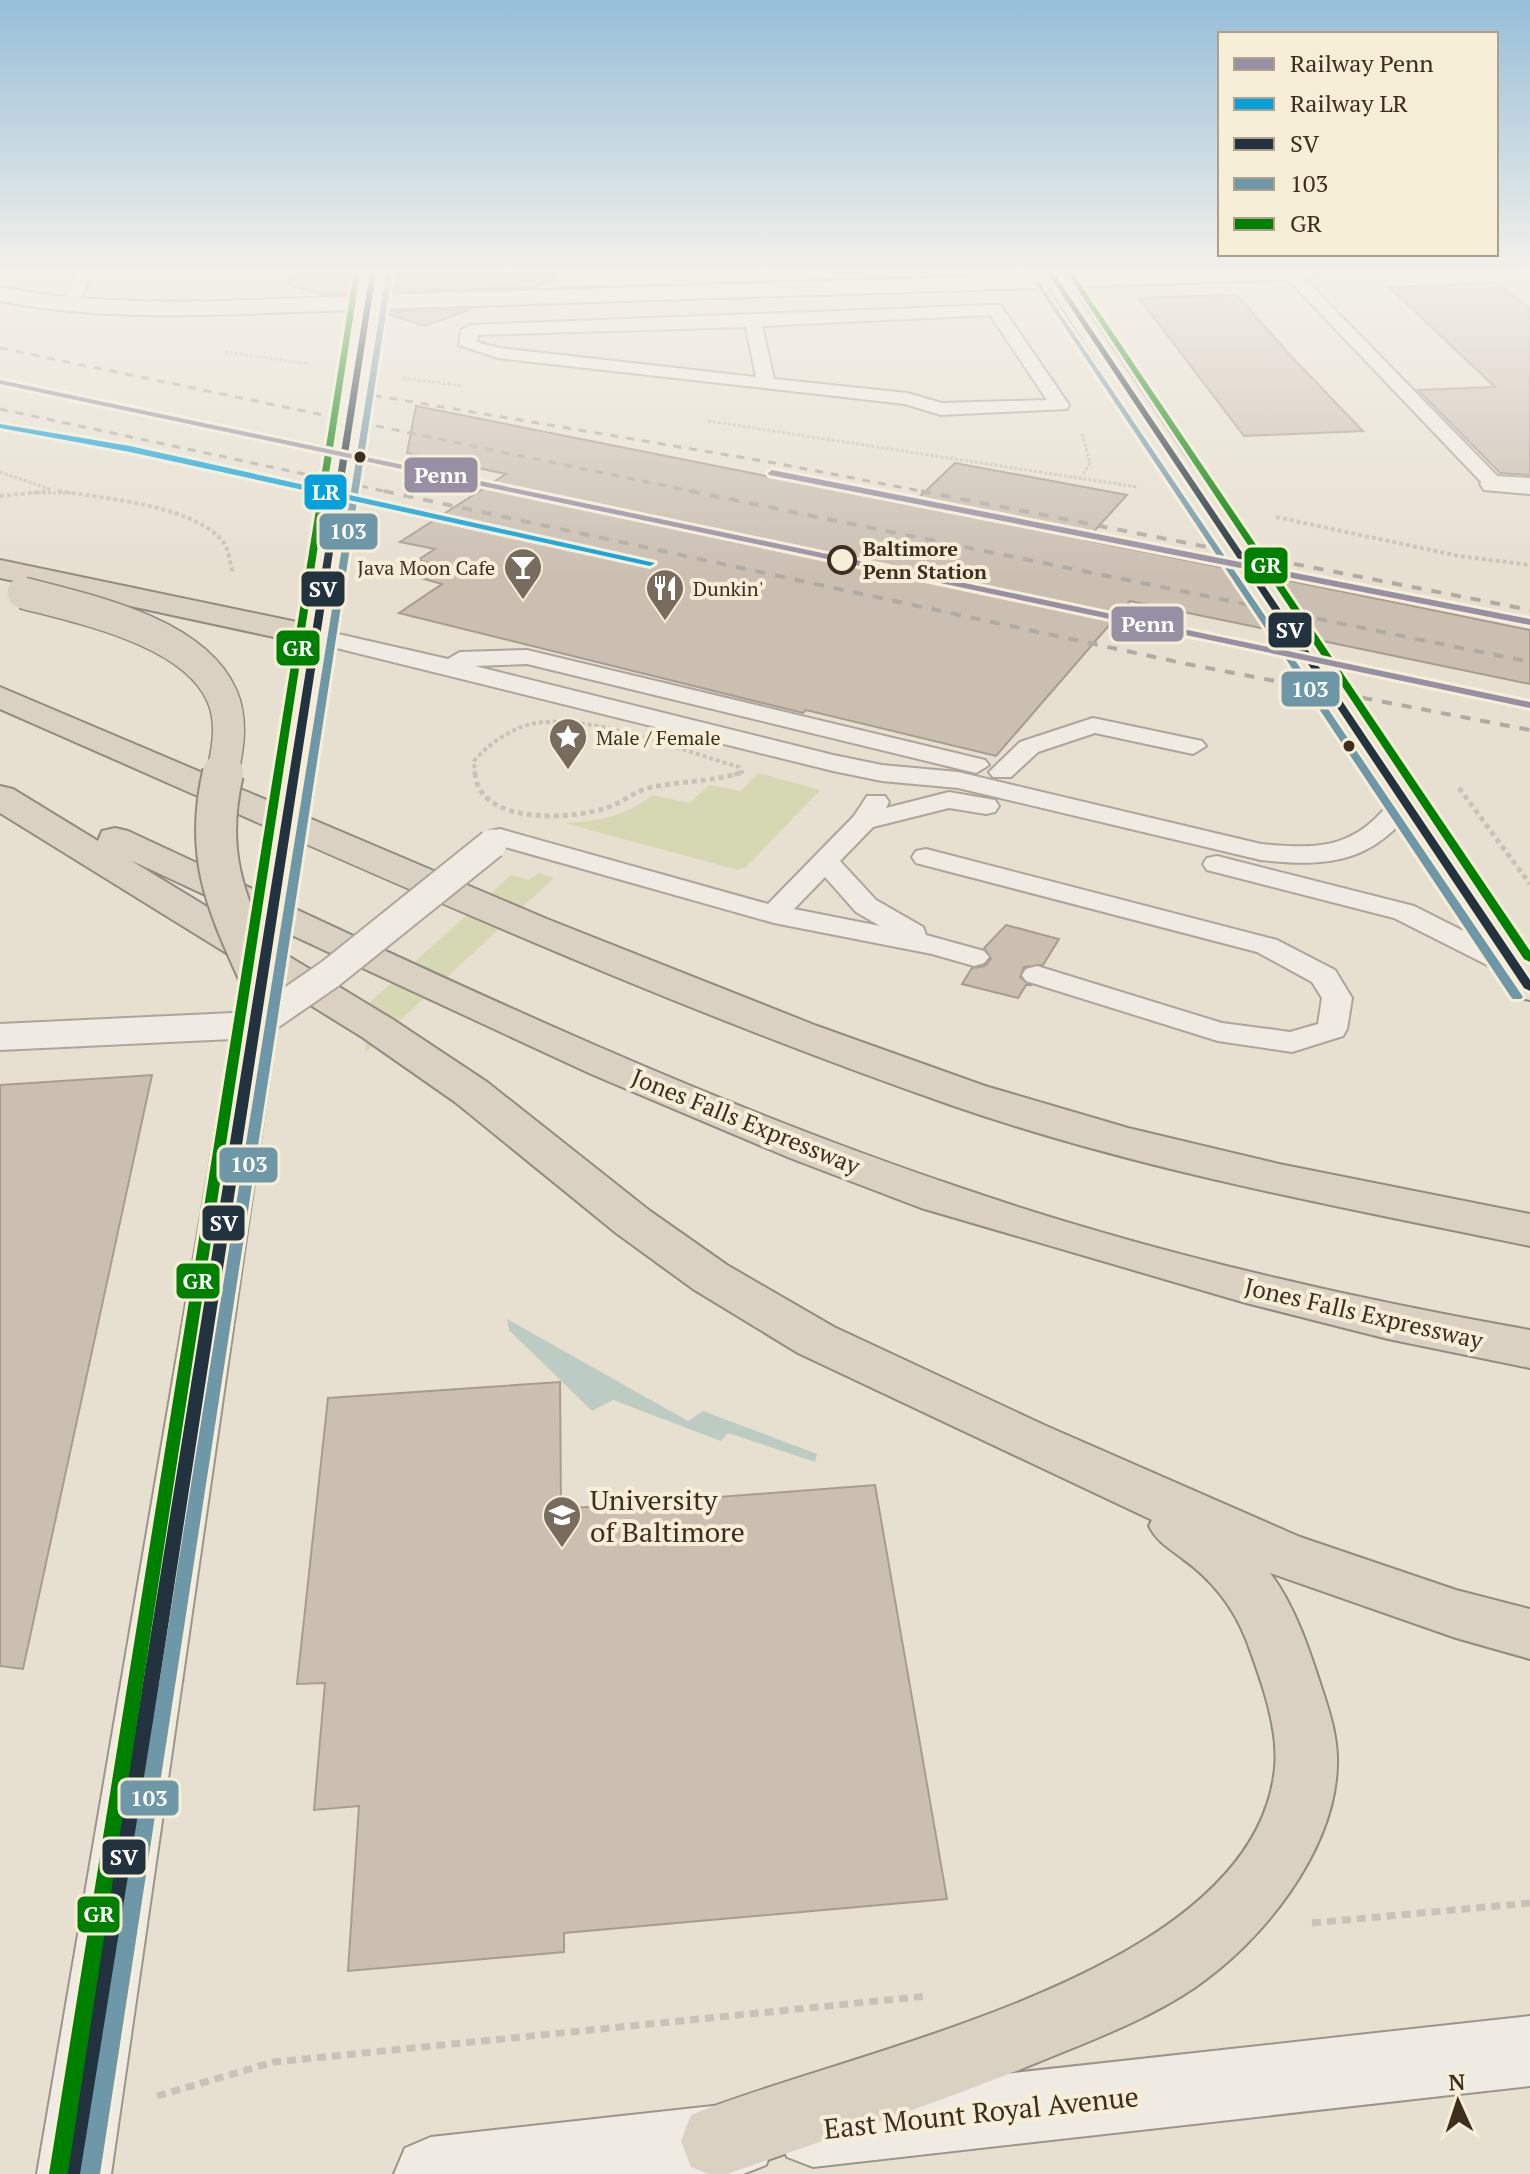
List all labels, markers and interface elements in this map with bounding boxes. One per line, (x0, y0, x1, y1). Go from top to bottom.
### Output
legend (1218, 32, 1498, 256)
text: Railway Penn (1290, 47, 1434, 79)
text: Railway LR (1290, 87, 1409, 119)
text: SV (1290, 127, 1320, 159)
text: 103 (1290, 167, 1328, 199)
text: GR (1290, 207, 1323, 239)
unlabelled marker (352, 449, 368, 465)
line badge: Penn (403, 456, 479, 494)
text: Penn (414, 460, 468, 489)
line badge: LR (303, 473, 348, 511)
text: LR (312, 477, 341, 506)
line badge: 103 (318, 512, 379, 551)
text: 103 (329, 516, 367, 545)
place label: Baltimore Penn Station (863, 535, 987, 585)
bar icon: Java Moon Cafe (502, 546, 544, 601)
marker: Baltimore Penn Station (828, 546, 856, 574)
line badge: GR (1243, 546, 1289, 585)
text: GR (1251, 550, 1282, 579)
place label: Java Moon Cafe (357, 554, 495, 581)
restaurant icon: Dunkin' (644, 567, 686, 622)
line badge: SV (300, 570, 346, 608)
text: SV (309, 574, 338, 603)
place label: Dunkin' (693, 575, 763, 602)
line badge: Penn (1110, 605, 1185, 643)
text: Penn (1121, 609, 1175, 638)
line badge: SV (1267, 611, 1313, 649)
text: SV (1276, 615, 1305, 644)
line badge: GR (275, 629, 321, 667)
text: GR (283, 633, 314, 662)
line badge: 103 (1280, 670, 1341, 708)
text: 103 (1291, 674, 1329, 703)
place icon: Male / Female (547, 716, 589, 771)
place label: Male / Female (596, 724, 721, 751)
unlabelled marker (1341, 738, 1357, 754)
street label: Jones Falls Expressway (627, 1061, 866, 1182)
line badge: 103 (218, 1146, 279, 1184)
text: 103 (230, 1149, 268, 1178)
line badge: SV (201, 1204, 246, 1242)
text: SV (210, 1208, 239, 1237)
line badge: GR (175, 1262, 221, 1300)
text: GR (183, 1266, 214, 1295)
street label: Jones Falls Expressway (1242, 1270, 1487, 1356)
place label: University of Baltimore (590, 1481, 745, 1550)
school or university icon: University of Baltimore (541, 1494, 583, 1549)
line badge: 103 (119, 1779, 180, 1817)
text: 103 (130, 1783, 168, 1812)
line badge: SV (101, 1838, 147, 1876)
text: SV (110, 1842, 139, 1871)
line badge: GR (76, 1895, 121, 1934)
text: GR (84, 1899, 115, 1928)
north arrow (1418, 2062, 1498, 2142)
text: N (1448, 2067, 1466, 2096)
street label: East Mount Royal Avenue (822, 2077, 1140, 2147)

